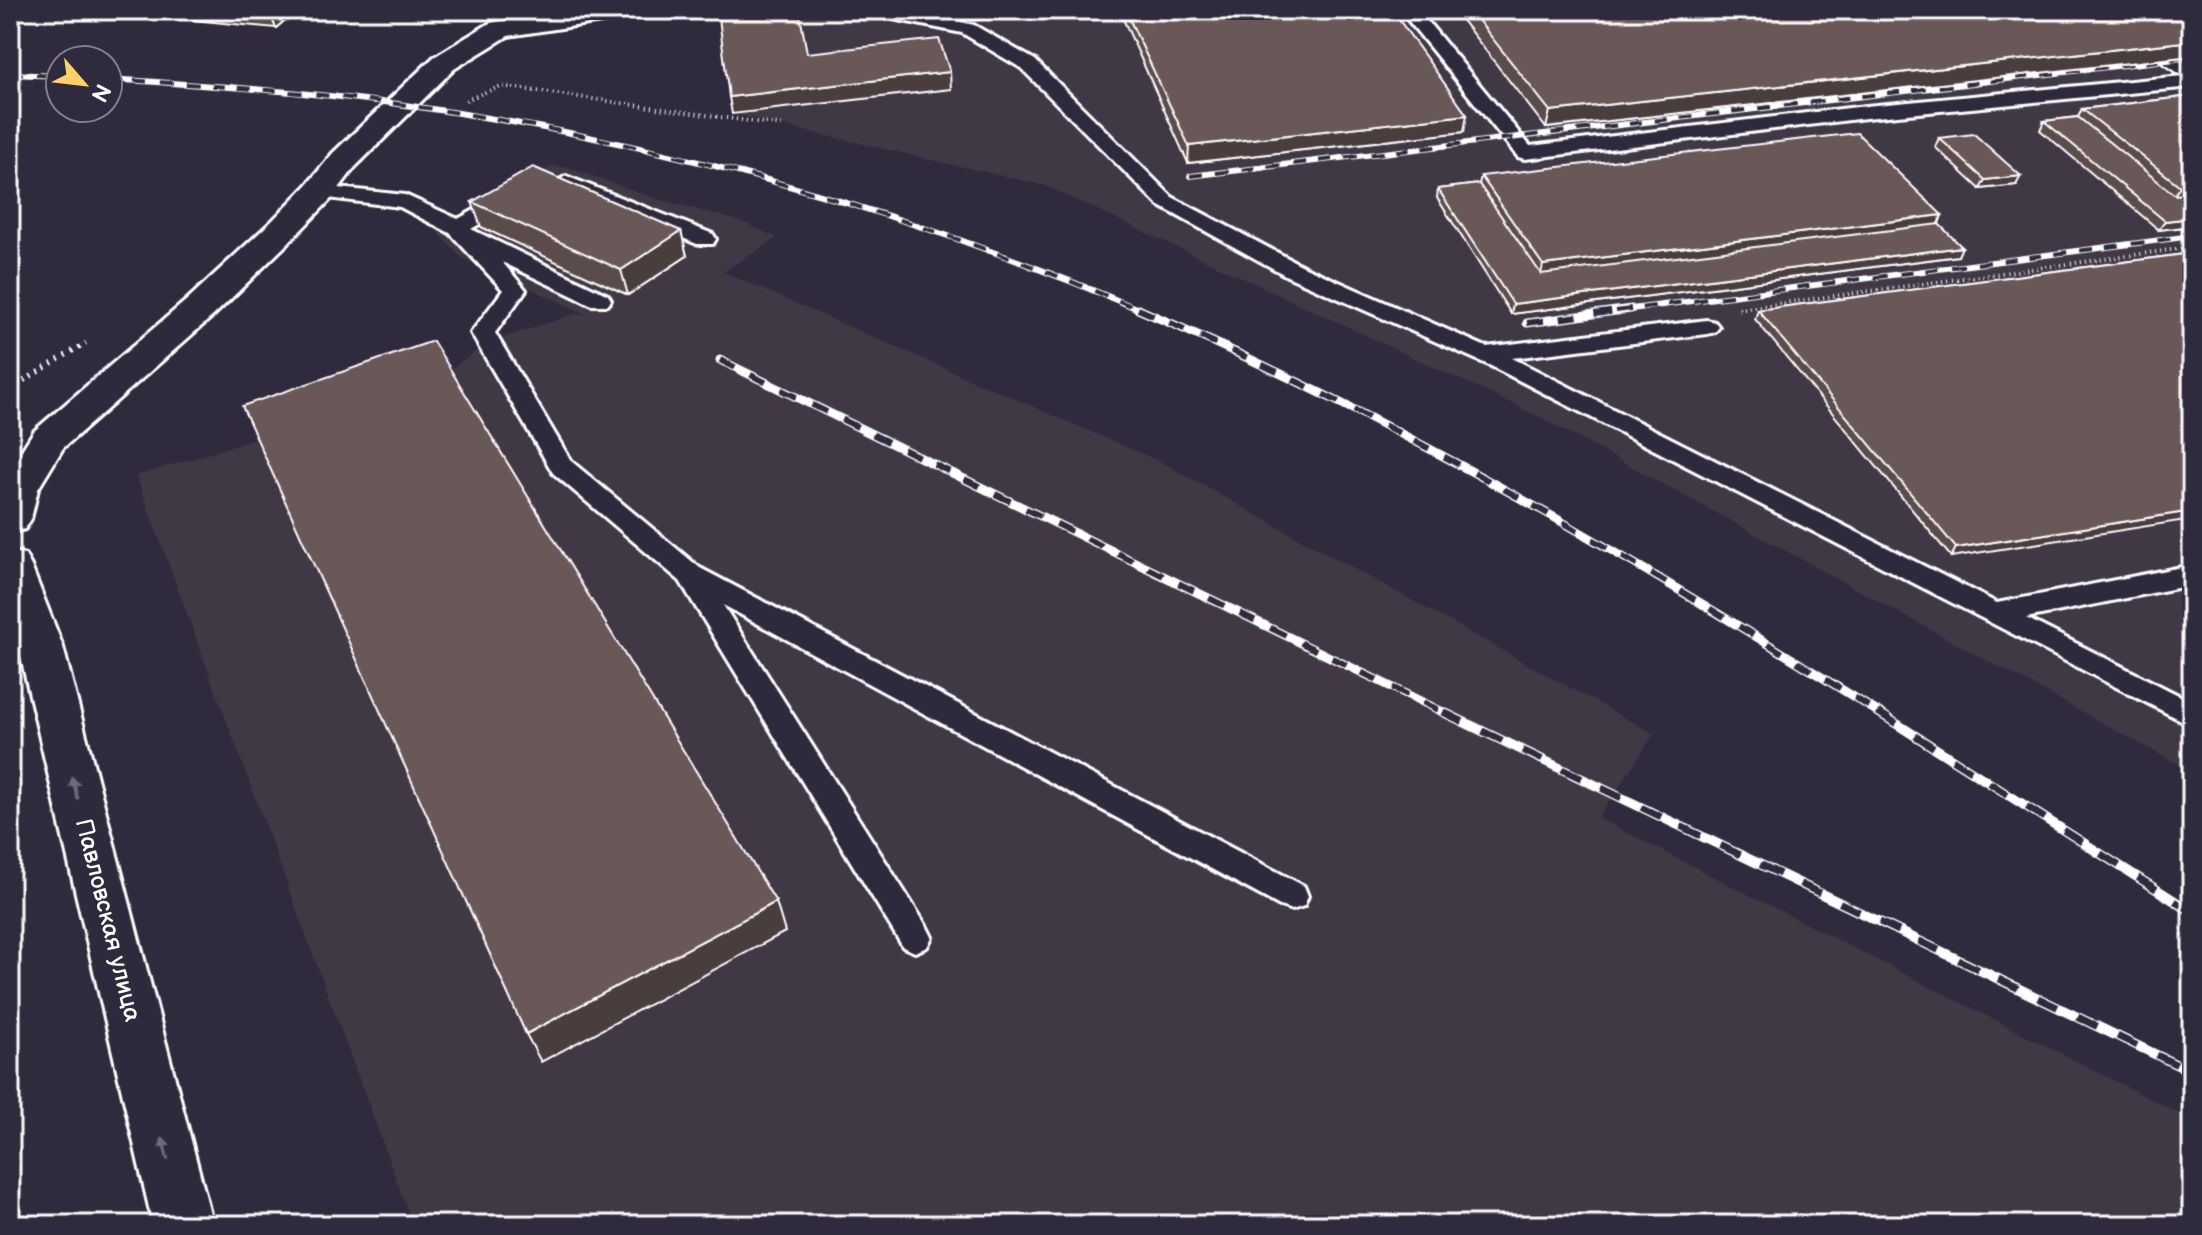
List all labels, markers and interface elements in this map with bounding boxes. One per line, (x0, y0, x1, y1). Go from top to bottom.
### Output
north arrow (44, 44, 124, 124)
text: N (85, 79, 116, 106)
one-way arrow (69, 776, 81, 801)
street label: Павловская улица (69, 816, 147, 1024)
one-way arrow (158, 1137, 170, 1162)

